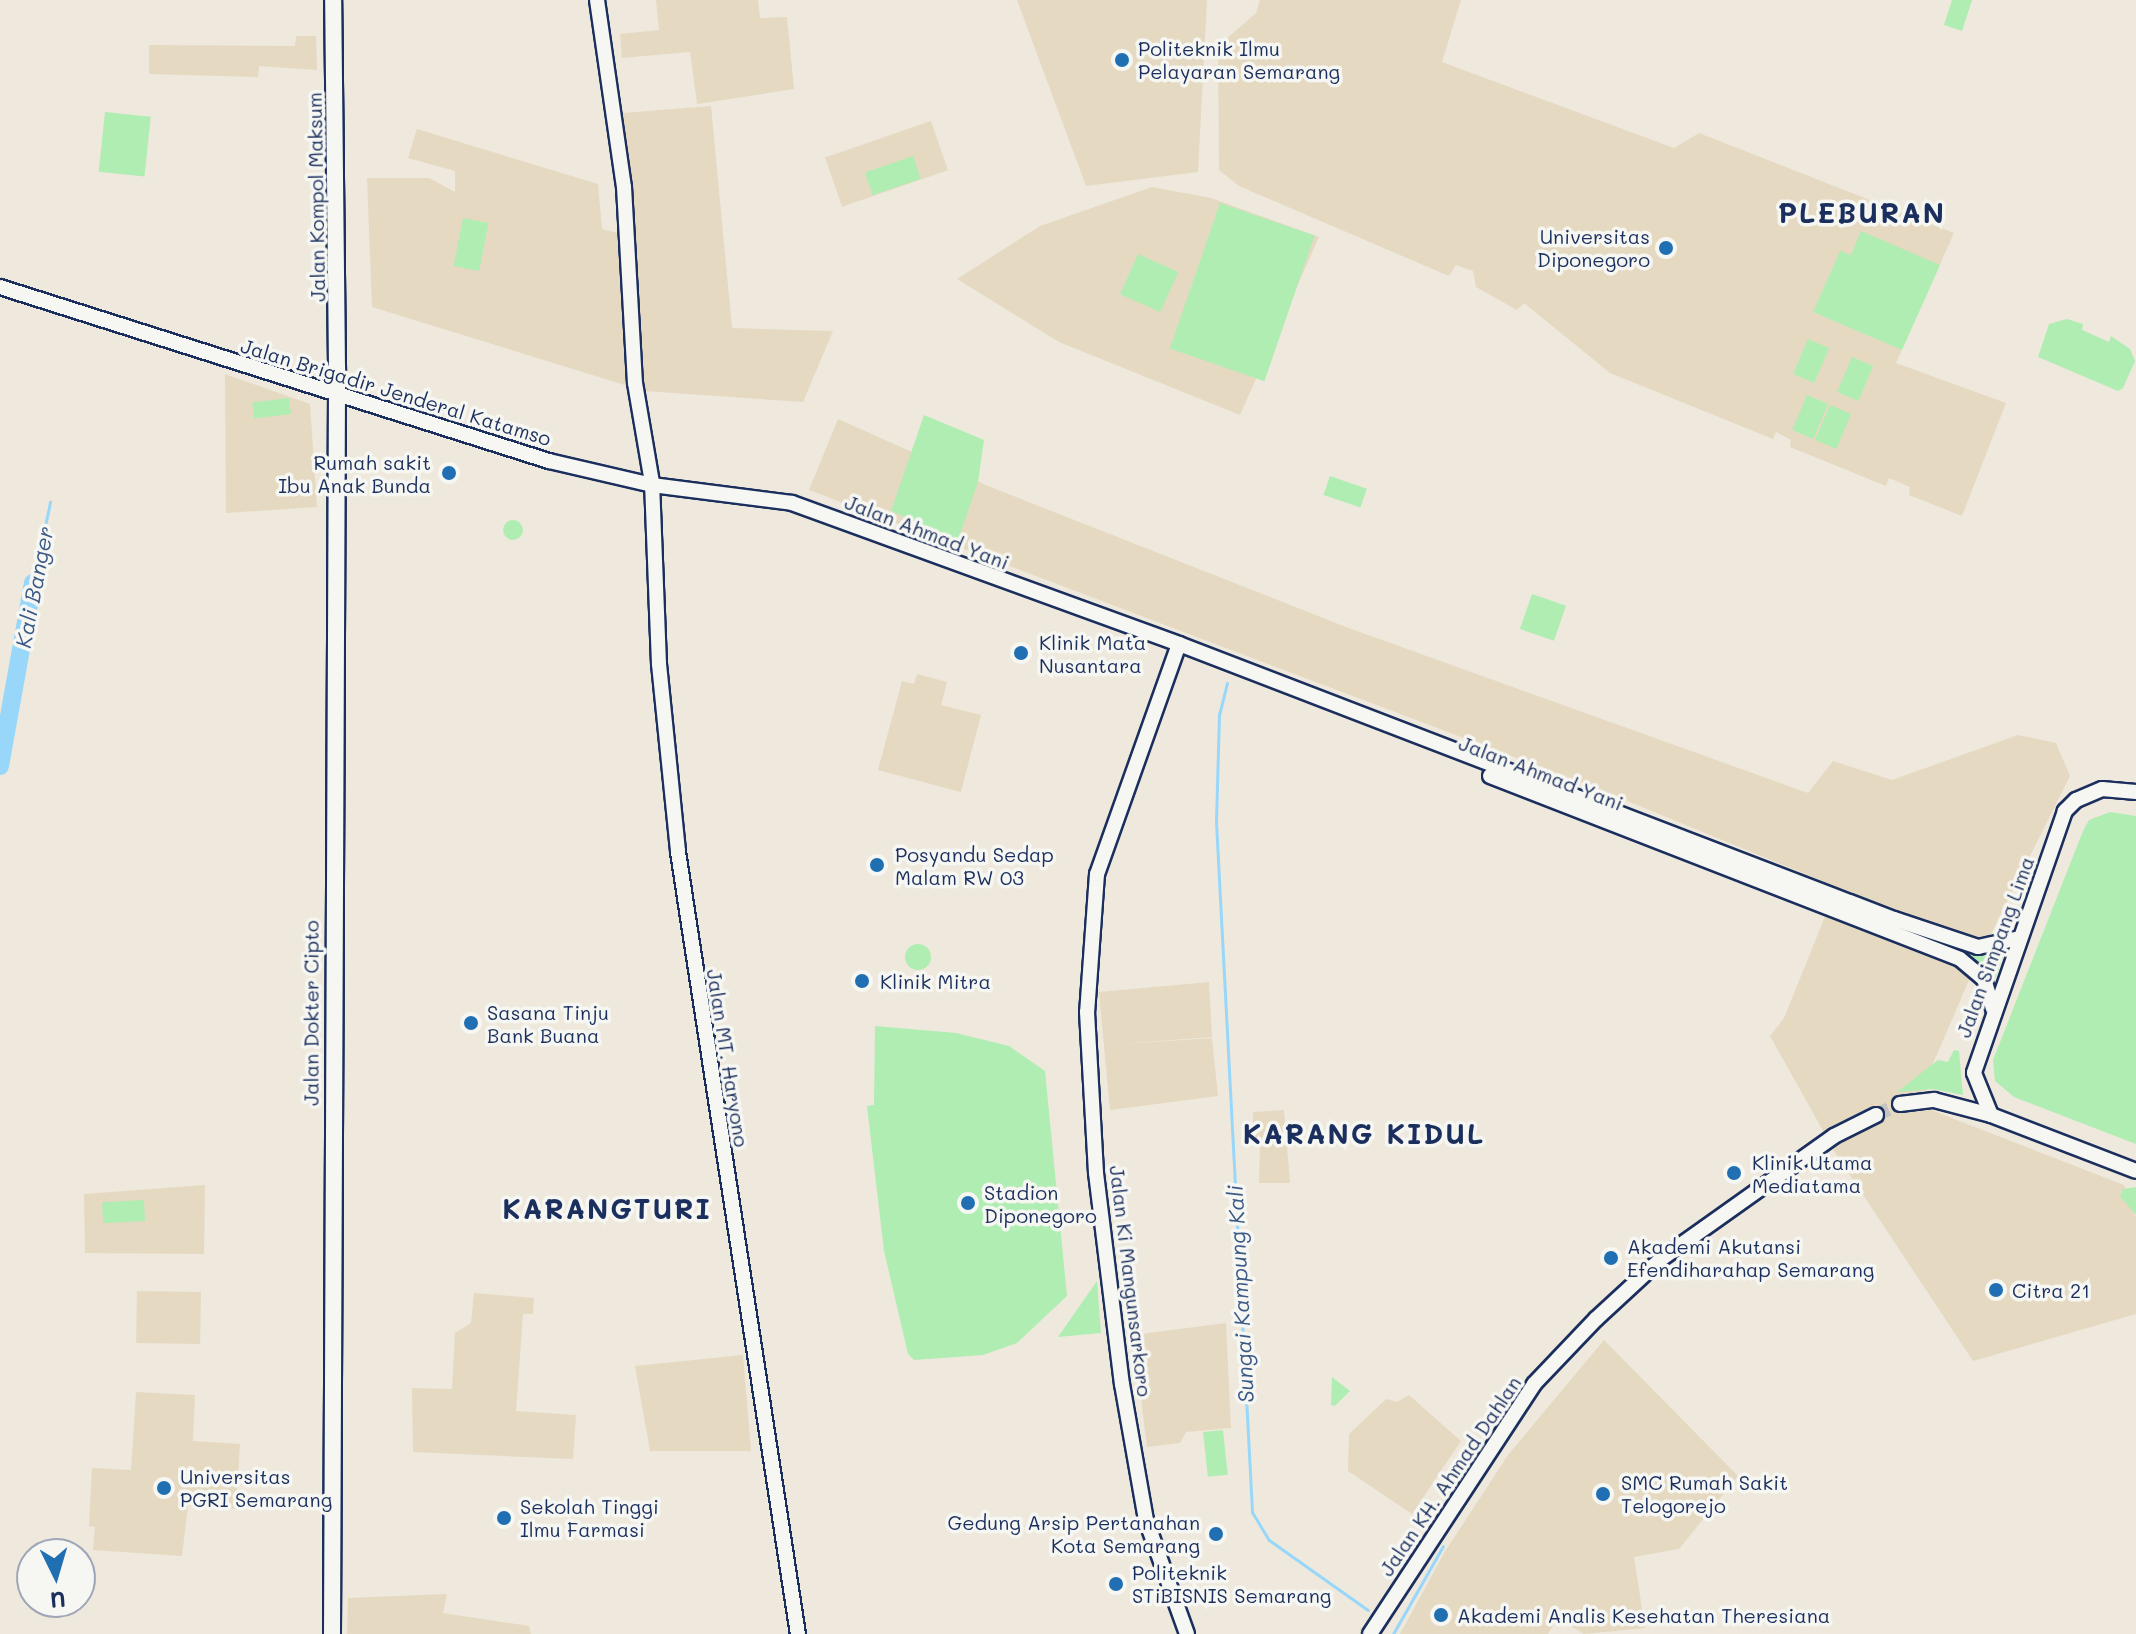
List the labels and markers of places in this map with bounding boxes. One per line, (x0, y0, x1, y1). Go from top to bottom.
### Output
place label: Politeknik Ilmu Pelayaran Semarang (1138, 36, 1340, 83)
marker: Politeknik Ilmu Pelayaran Semarang (1113, 51, 1131, 69)
place label: Universitas Diponegoro (1537, 224, 1650, 271)
marker: Universitas Diponegoro (1657, 239, 1675, 257)
place label: Rumah sakit Ibu Anak Bunda (278, 450, 431, 497)
marker: Rumah sakit Ibu Anak Bunda (438, 462, 460, 484)
place label: Klinik Mata Nusantara (1039, 630, 1146, 677)
marker: Klinik Mata Nusantara (1010, 642, 1032, 664)
place label: Posyandu Sedap Malam RW 03 (895, 842, 1054, 889)
marker: Posyandu Sedap Malam RW 03 (866, 854, 888, 876)
place label: Klinik Mitra (880, 969, 991, 993)
marker: Klinik Mitra (851, 970, 873, 992)
place label: Sasana Tinju Bank Buana (487, 1000, 609, 1047)
marker: Sasana Tinju Bank Buana (462, 1014, 480, 1032)
place label: Klinik Utama Mediatama (1752, 1150, 1872, 1197)
marker: Klinik Utama Mediatama (1723, 1162, 1745, 1184)
place label: Stadion Diponegoro (984, 1180, 1097, 1227)
marker: Stadion Diponegoro (959, 1194, 977, 1212)
place label: Akademi Akutansi Efendiharahap Semarang (1627, 1234, 1874, 1281)
marker: Akademi Akutansi Efendiharahap Semarang (1602, 1249, 1620, 1267)
place label: Citra 21 (2012, 1278, 2090, 1302)
marker: Citra 21 (1987, 1281, 2005, 1299)
place label: Universitas PGRI Semarang (180, 1464, 332, 1511)
place label: SMC Rumah Sakit Telogorejo (1621, 1470, 1788, 1517)
marker: Universitas PGRI Semarang (155, 1479, 173, 1497)
marker: SMC Rumah Sakit Telogorejo (1592, 1483, 1614, 1505)
place label: Sekolah Tinggi Ilmu Farmasi (520, 1494, 659, 1541)
marker: Sekolah Tinggi Ilmu Farmasi (495, 1509, 513, 1527)
place label: Gedung Arsip Pertanahan Kota Semarang (947, 1510, 1200, 1557)
marker: Gedung Arsip Pertanahan Kota Semarang (1207, 1525, 1225, 1543)
place label: Politeknik STiBISNIS Semarang (1132, 1560, 1331, 1607)
marker: Politeknik STiBISNIS Semarang (1107, 1575, 1125, 1593)
place label: Akademi Analis Kesehatan Theresiana (1457, 1603, 1830, 1627)
marker: Akademi Analis Kesehatan Theresiana (1432, 1606, 1450, 1624)

